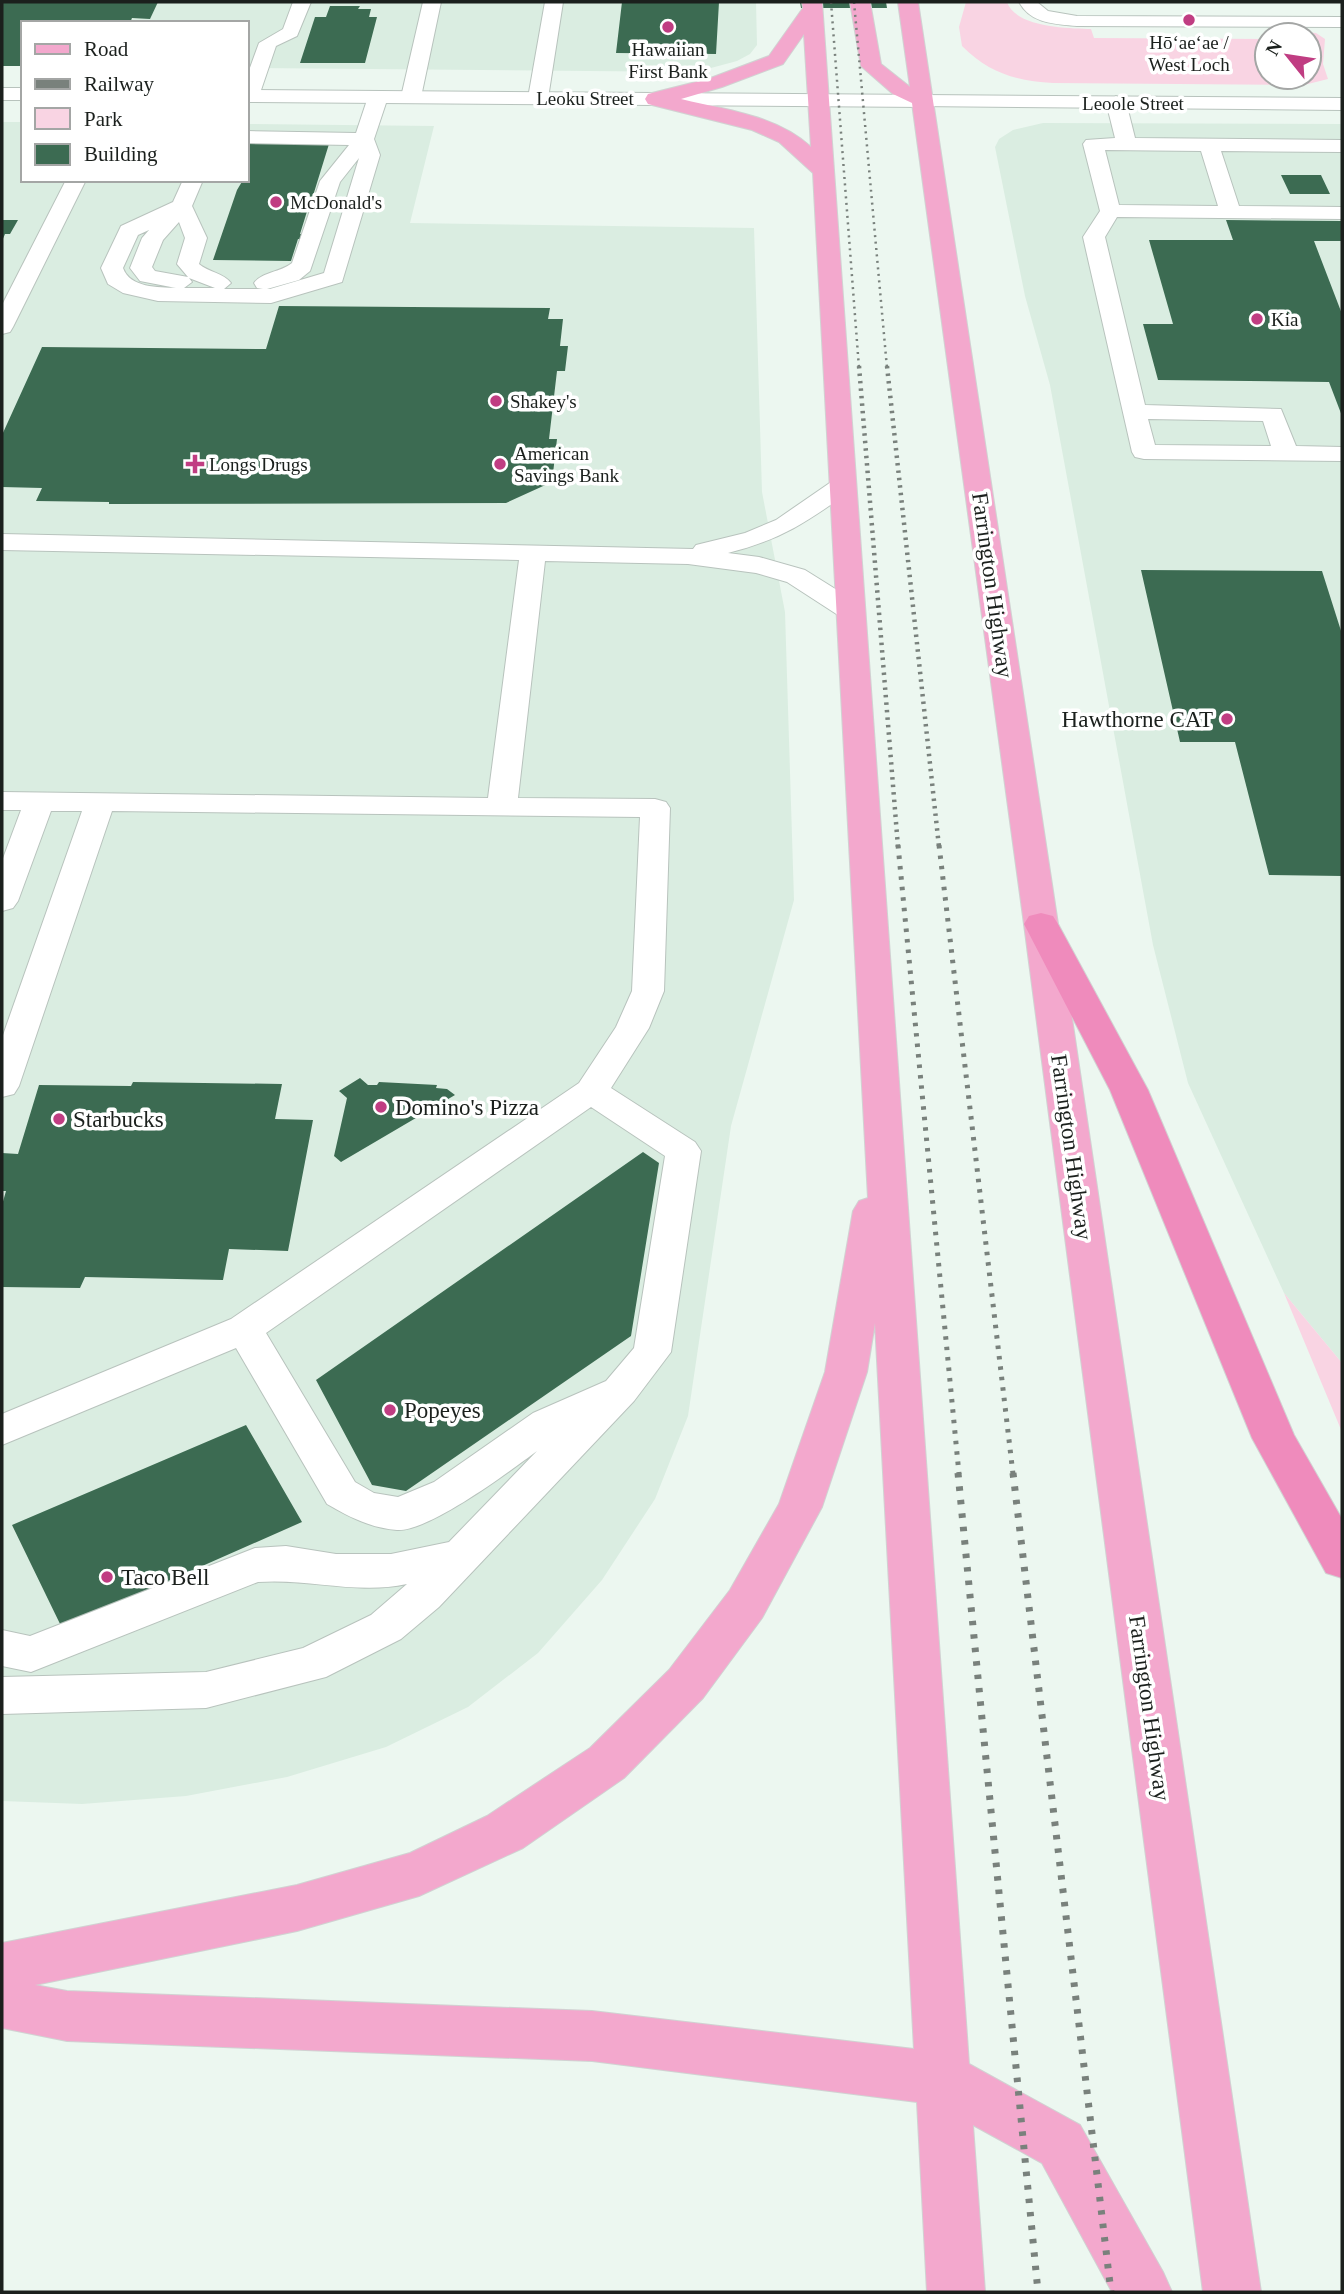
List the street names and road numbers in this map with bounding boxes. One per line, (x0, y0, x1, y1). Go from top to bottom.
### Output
street label: Leoku Street (536, 88, 635, 109)
street label: Leoole Street (1082, 93, 1185, 114)
street label: Farrington Highway (967, 491, 1018, 680)
street label: Farrington Highway (1046, 1053, 1097, 1242)
street label: Farrington Highway (1124, 1614, 1175, 1803)

